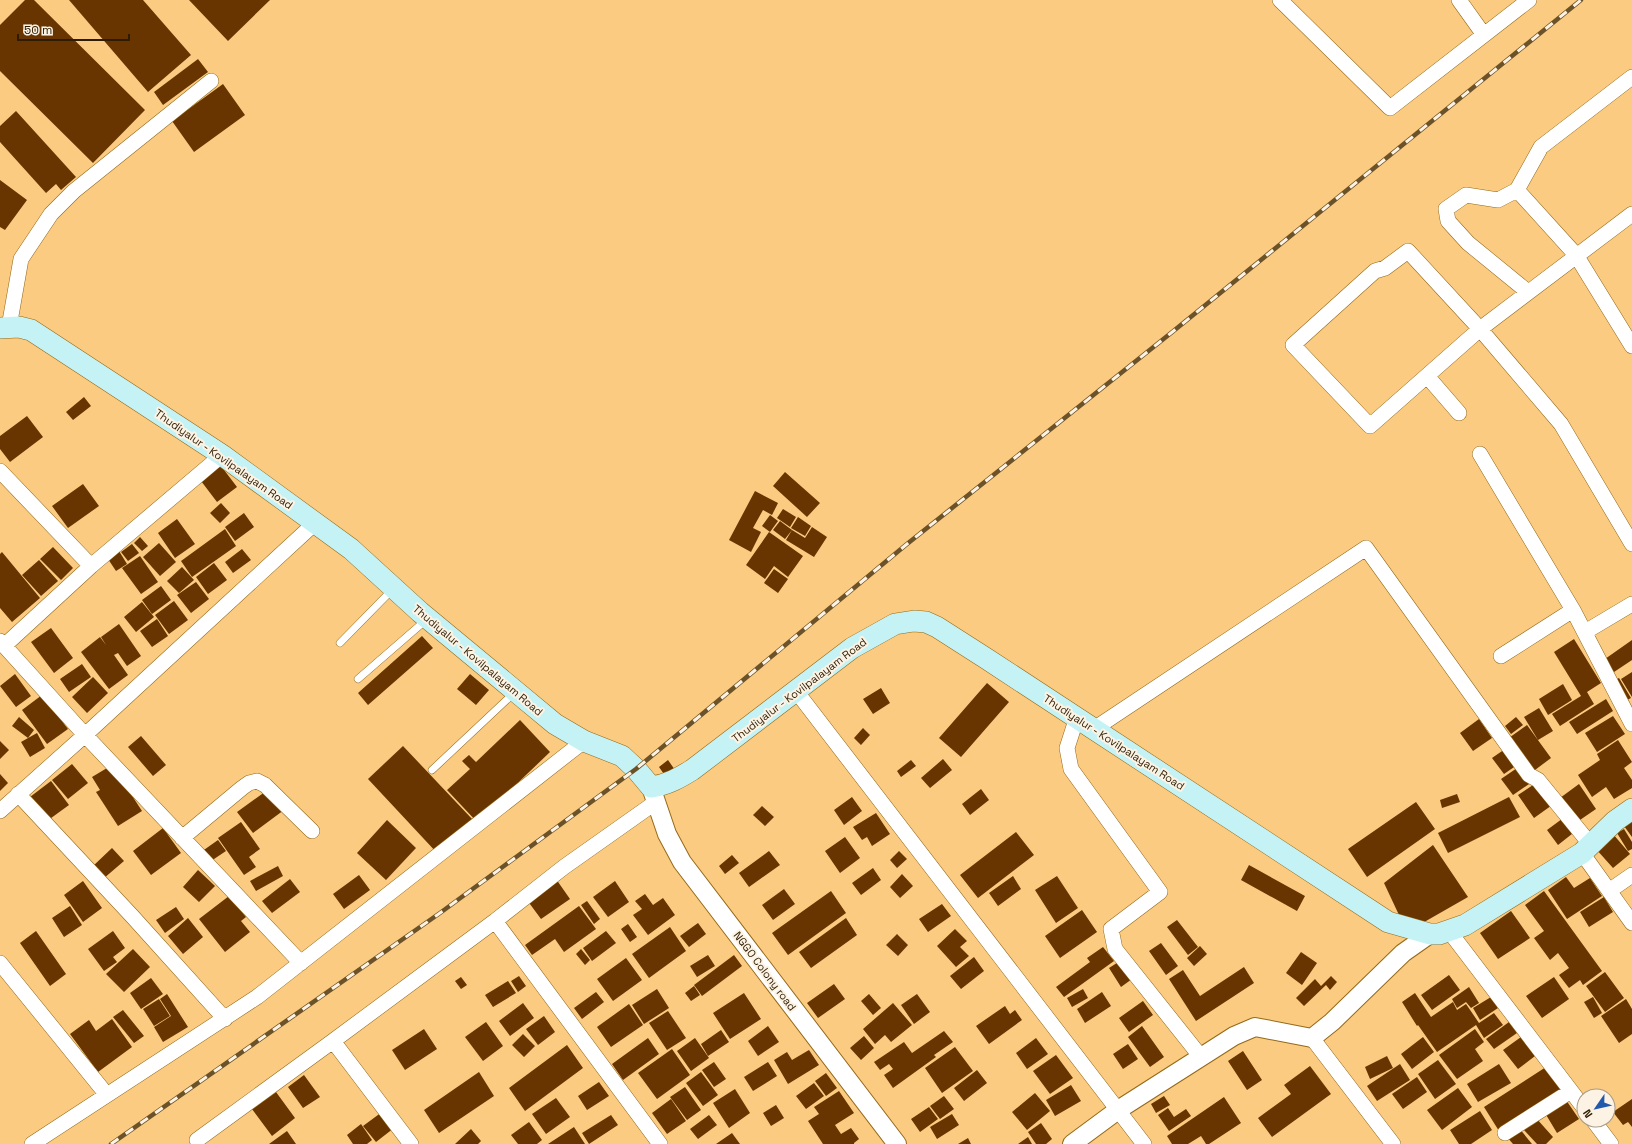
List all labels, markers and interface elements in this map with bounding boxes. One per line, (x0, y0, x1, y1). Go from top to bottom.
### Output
scale bar (18, 16, 129, 42)
text: 50 m (24, 22, 52, 38)
street label: Thudiyalur - Kovilpalayam Road (152, 406, 296, 512)
street label: Thudiyalur - Kovilpalayam Road (410, 602, 546, 718)
street label: Thudiyalur - Kovilpalayam Road (729, 635, 869, 745)
street label: Thudiyalur - Kovilpalayam Road (1041, 691, 1187, 793)
street label: NGGO Colony road (731, 929, 799, 1013)
north arrow (1576, 1088, 1616, 1128)
text: N (1580, 1107, 1596, 1121)

